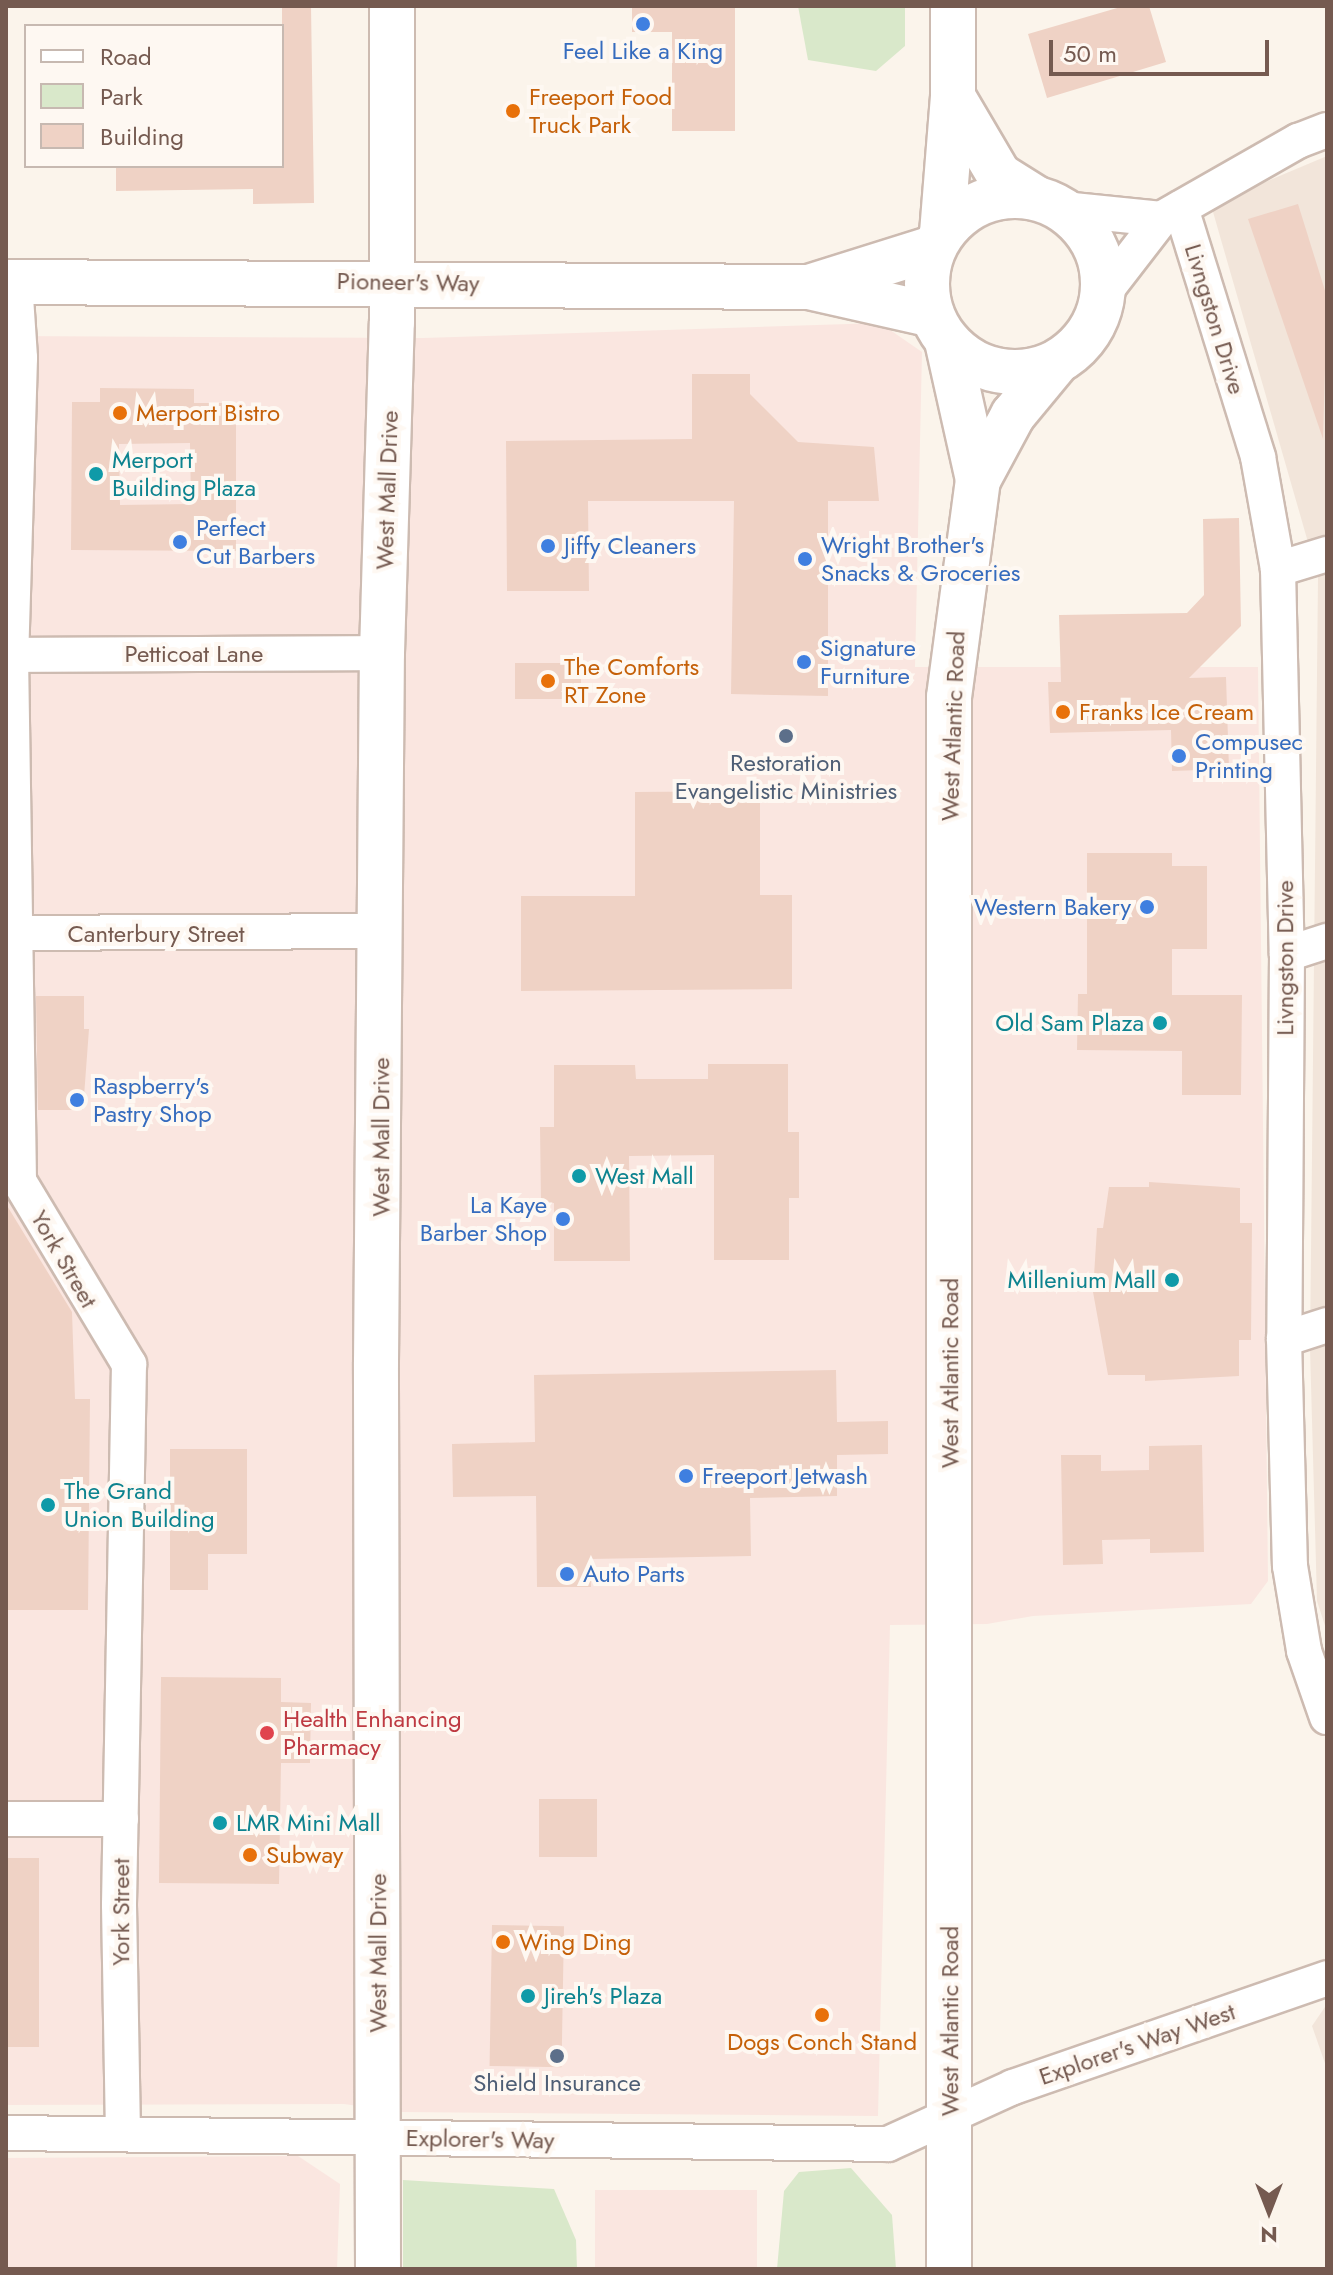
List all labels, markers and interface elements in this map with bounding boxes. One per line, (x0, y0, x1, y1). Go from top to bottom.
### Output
marker: Feel Like a King (634, 15, 652, 33)
legend (24, 24, 284, 168)
scale bar (1053, 24, 1273, 74)
text: 50 m (1063, 36, 1117, 71)
place label: Feel Like a King (563, 37, 723, 65)
text: Road (100, 39, 152, 74)
text: Park (100, 79, 143, 114)
place label: Freeport Food Truck Park (529, 83, 672, 139)
marker: Freeport Food Truck Park (504, 102, 522, 120)
text: Building (100, 119, 184, 154)
street label: Livngston Drive (1178, 240, 1252, 398)
street label: Pioneer's Way (336, 266, 480, 298)
place label: Merport Bistro (136, 399, 280, 427)
marker: Merport Bistro (111, 404, 129, 422)
street label: West Mall Drive (370, 410, 404, 570)
place label: Merport Building Plaza (112, 446, 256, 502)
marker: Merport Building Plaza (87, 465, 105, 483)
place label: Perfect Cut Barbers (196, 514, 315, 570)
place label: Wright Brother's Snacks & Groceries (821, 531, 1021, 587)
place label: Jiffy Cleaners (564, 532, 696, 560)
marker: Perfect Cut Barbers (171, 533, 189, 551)
marker: Jiffy Cleaners (539, 537, 557, 555)
marker: Wright Brother's Snacks & Groceries (796, 550, 814, 568)
street label: West Atlantic Road (935, 630, 971, 822)
place label: Signature Furniture (820, 634, 916, 690)
street label: Petticoat Lane (125, 640, 263, 668)
place label: The Comforts RT Zone (564, 653, 699, 709)
marker: Signature Furniture (795, 653, 813, 671)
marker: The Comforts RT Zone (539, 672, 557, 690)
place label: Franks Ice Cream (1079, 698, 1254, 726)
marker: Franks Ice Cream (1054, 703, 1072, 721)
marker: Restoration Evangelistic Ministries (777, 727, 795, 745)
place label: Compusec Printing (1195, 728, 1303, 784)
marker: Compusec Printing (1170, 747, 1188, 765)
place label: Restoration Evangelistic Ministries (675, 749, 897, 805)
street label: Livngston Drive (1271, 880, 1299, 1036)
place label: Western Bakery (974, 893, 1131, 921)
marker: Western Bakery (1138, 898, 1156, 916)
street label: Canterbury Street (67, 920, 245, 948)
place label: Old Sam Plaza (995, 1009, 1144, 1037)
marker: Old Sam Plaza (1151, 1014, 1169, 1032)
street label: West Mall Drive (367, 1057, 395, 1217)
place label: Raspberry's Pastry Shop (93, 1072, 212, 1128)
marker: Raspberry's Pastry Shop (68, 1091, 86, 1109)
place label: West Mall (595, 1162, 694, 1190)
marker: West Mall (570, 1167, 588, 1185)
place label: La Kaye Barber Shop (420, 1191, 547, 1247)
street label: York Street (25, 1205, 103, 1313)
marker: La Kaye Barber Shop (554, 1210, 572, 1228)
place label: Millenium Mall (1008, 1266, 1156, 1294)
marker: Millenium Mall (1163, 1271, 1181, 1289)
street label: West Atlantic Road (936, 1278, 964, 1468)
place label: Freeport Jetwash (702, 1462, 868, 1490)
marker: Freeport Jetwash (677, 1467, 695, 1485)
place label: The Grand Union Building (64, 1477, 215, 1533)
marker: The Grand Union Building (39, 1496, 57, 1514)
place label: Auto Parts (583, 1560, 685, 1588)
marker: Auto Parts (558, 1565, 576, 1583)
place label: Health Enhancing Pharmacy (283, 1705, 462, 1761)
marker: Health Enhancing Pharmacy (258, 1724, 276, 1742)
place label: LMR Mini Mall (236, 1809, 381, 1837)
marker: LMR Mini Mall (211, 1814, 229, 1832)
place label: Subway (266, 1841, 343, 1869)
marker: Subway (241, 1846, 259, 1864)
street label: York Street (107, 1858, 135, 1966)
street label: West Mall Drive (364, 1873, 392, 2033)
street label: West Atlantic Road (936, 1926, 964, 2116)
place label: Wing Ding (519, 1928, 631, 1956)
marker: Wing Ding (494, 1933, 512, 1951)
place label: Jireh's Plaza (544, 1982, 662, 2010)
marker: Jireh's Plaza (519, 1987, 537, 2005)
street label: Explorer's Way West (1035, 1997, 1239, 2091)
marker: Dogs Conch Stand (813, 2006, 831, 2024)
place label: Dogs Conch Stand (727, 2028, 917, 2056)
marker: Shield Insurance (548, 2047, 566, 2065)
place label: Shield Insurance (473, 2069, 641, 2097)
street label: Explorer's Way (405, 2123, 555, 2155)
north arrow (1229, 2171, 1309, 2251)
text: N (1260, 2219, 1278, 2251)

